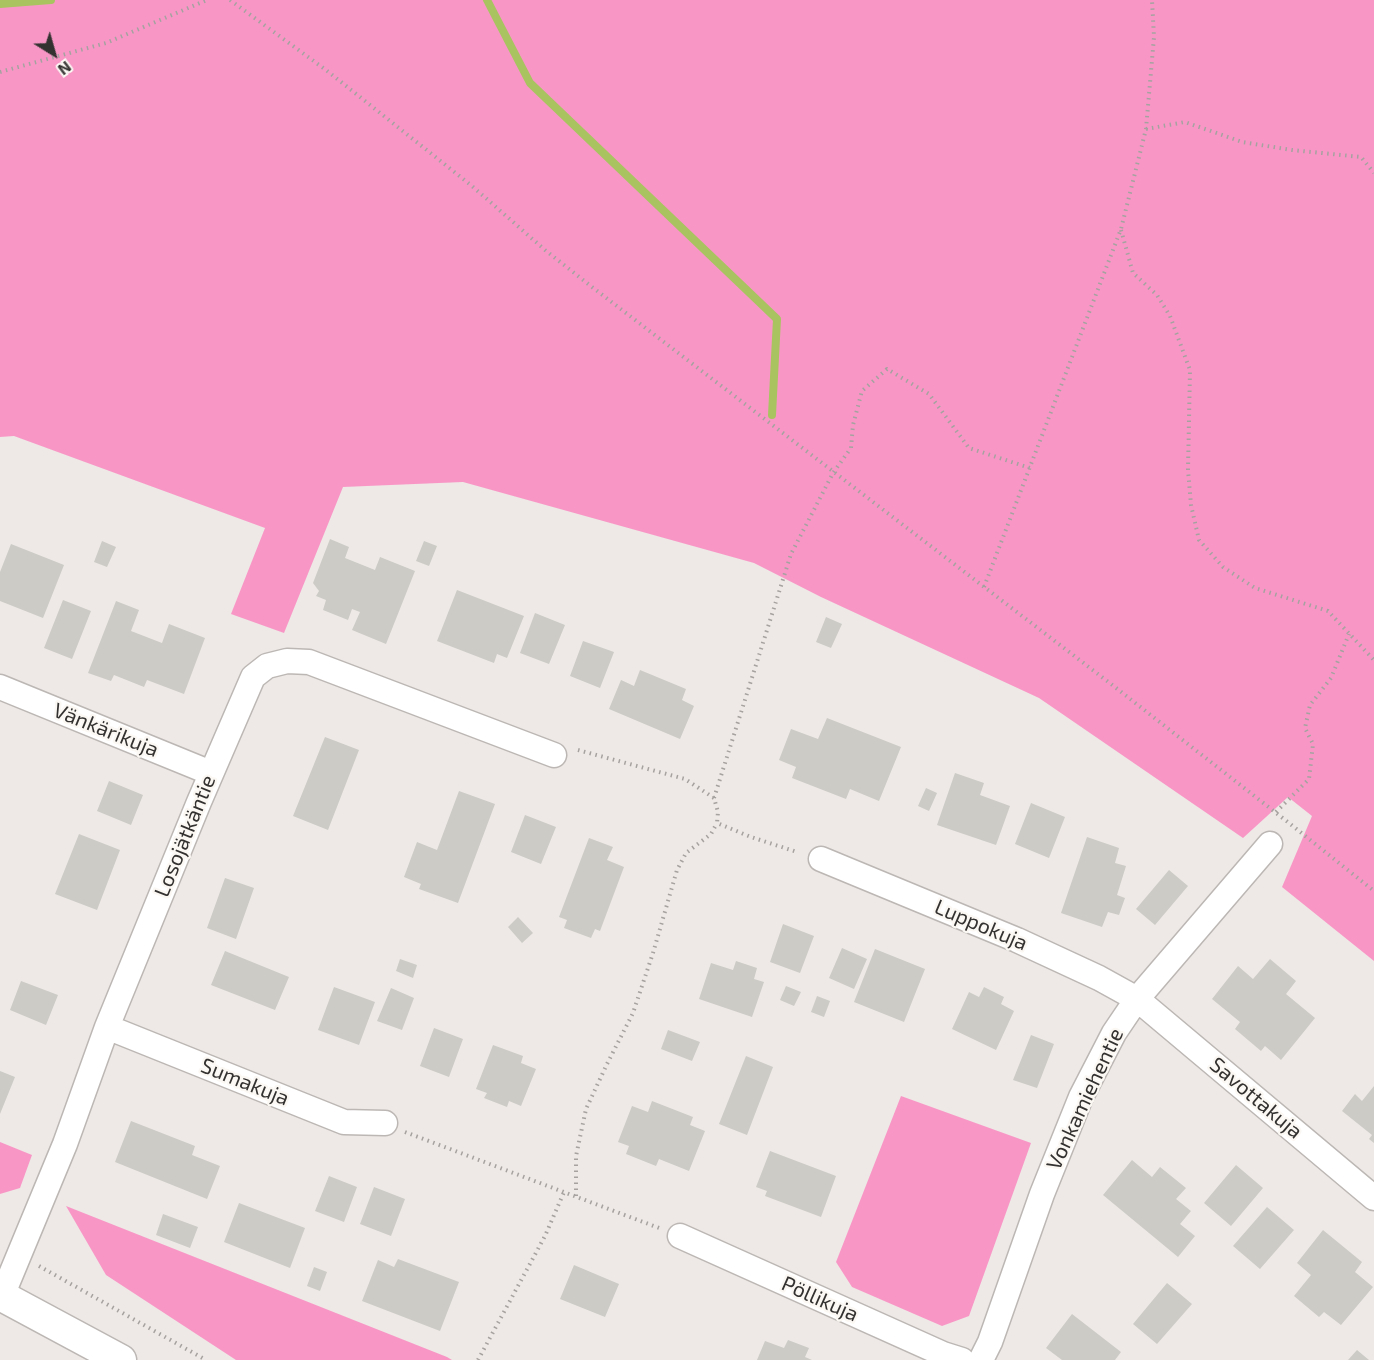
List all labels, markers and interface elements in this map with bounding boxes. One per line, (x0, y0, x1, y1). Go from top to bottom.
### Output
north arrow (24, 24, 84, 84)
text: N (55, 58, 75, 80)
street label: Vänkärikuja (50, 697, 162, 763)
street label: Losojätkäntie (149, 771, 221, 901)
street label: Luppokuja (931, 894, 1031, 956)
street label: Vonkamiehentie (1041, 1024, 1129, 1174)
street label: Savottakuja (1205, 1052, 1307, 1144)
street label: Sumakuja (197, 1053, 293, 1111)
street label: Pöllikuja (778, 1271, 862, 1327)

